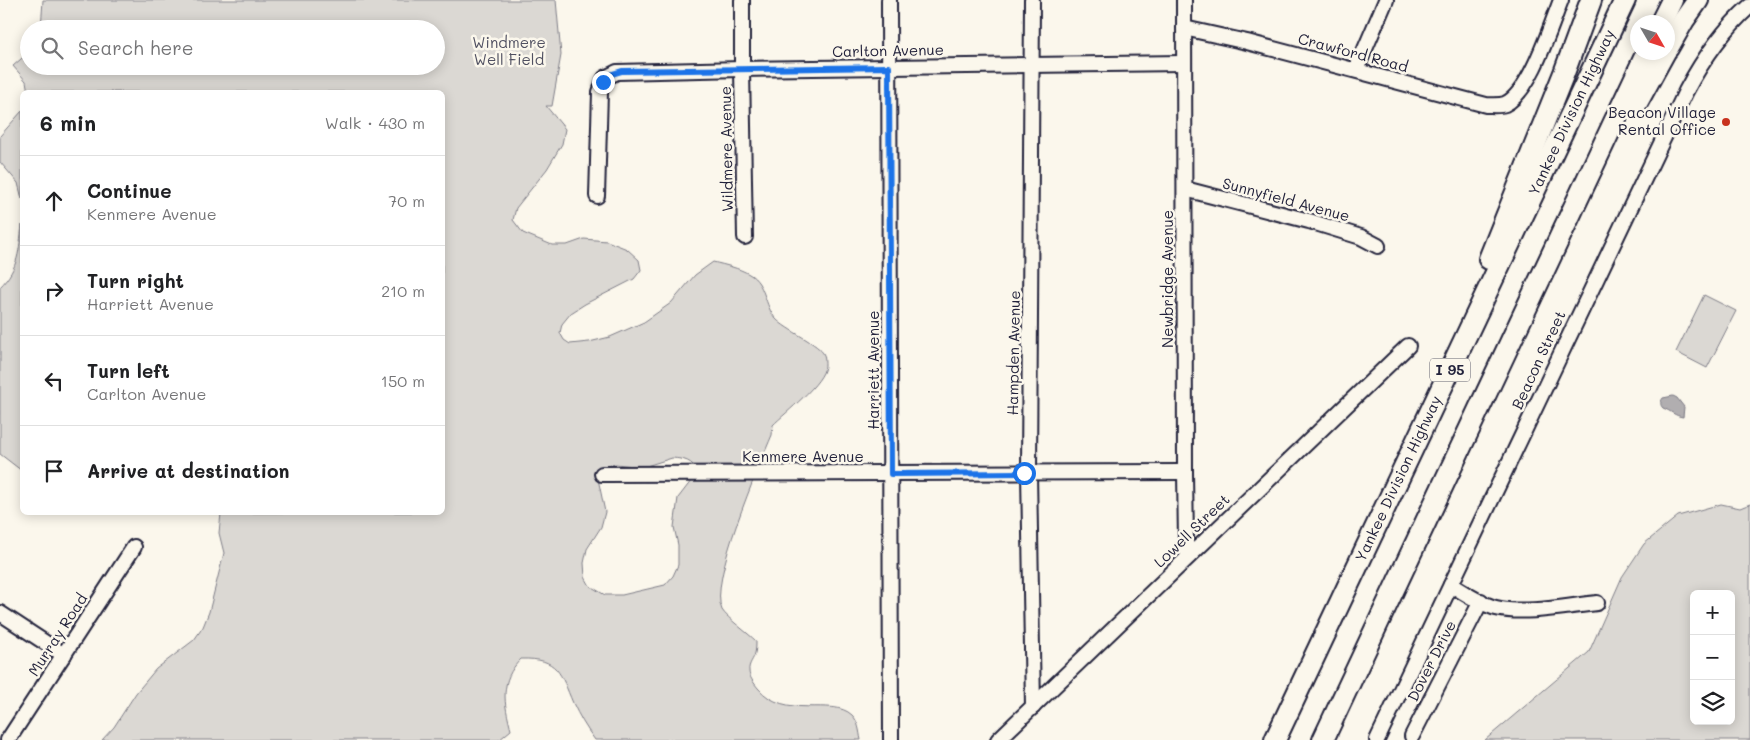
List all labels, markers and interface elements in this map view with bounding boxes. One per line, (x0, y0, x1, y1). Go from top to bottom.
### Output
north arrow (1630, 15, 1675, 60)
search box (20, 20, 445, 75)
street label: Yankee Division Highway (1523, 26, 1619, 199)
street label: Crawford Road (1296, 28, 1411, 76)
park label: Windmere Well Field (472, 32, 546, 69)
icon: search (38, 34, 66, 62)
text: Search here (78, 35, 194, 60)
street label: Carlton Avenue (832, 39, 944, 61)
route end (592, 71, 615, 94)
street label: Wildmere Avenue (715, 86, 737, 212)
place label: Beacon Village Rental Office (1608, 102, 1716, 139)
text: 6 min (40, 109, 96, 136)
text: Walk · 430 m (325, 112, 425, 133)
marker: Beacon Village Rental Office (1720, 116, 1732, 128)
street label: Sunnyfield Avenue (1221, 172, 1352, 226)
text: Continue (87, 178, 172, 203)
icon: ahead (40, 187, 68, 215)
text: 70 m (388, 190, 425, 211)
text: Kenmere Avenue (87, 203, 217, 224)
street label: Newbridge Avenue (1157, 210, 1177, 348)
text: Turn right (87, 268, 184, 293)
icon: right (40, 277, 68, 305)
text: 210 m (381, 280, 425, 301)
street label: Hampden Avenue (1002, 290, 1024, 416)
text: Harriett Avenue (87, 293, 214, 314)
street label: Beacon Street (1507, 307, 1570, 412)
street label: Harriett Avenue (863, 311, 883, 429)
text: Turn left (87, 358, 170, 383)
road number: I 95 (1430, 358, 1470, 382)
icon: left (40, 367, 68, 395)
text: 150 m (381, 370, 425, 391)
text: Carlton Avenue (87, 383, 206, 404)
street label: Yankee Division Highway (1350, 392, 1446, 565)
street label: Kenmere Avenue (742, 446, 864, 466)
icon: arrive (40, 457, 68, 485)
text: Arrive at destination (87, 458, 290, 483)
route start (1013, 462, 1036, 485)
street label: Lowell Street (1149, 489, 1233, 571)
street label: Murray Road (23, 589, 91, 680)
map controls (1690, 590, 1735, 725)
button: + (1690, 590, 1735, 635)
street label: Dover Drive (1402, 617, 1460, 704)
button: − (1690, 635, 1735, 680)
button: layers (1690, 680, 1735, 725)

